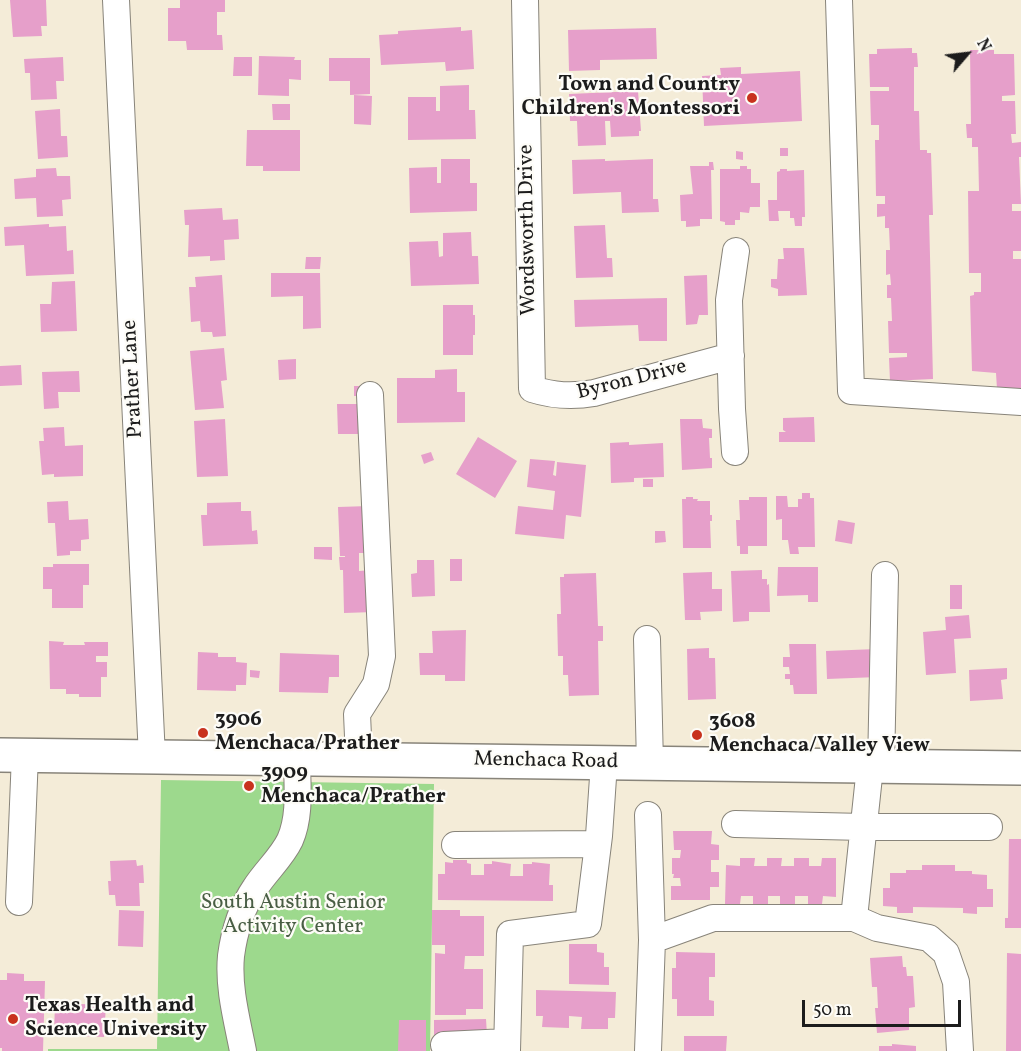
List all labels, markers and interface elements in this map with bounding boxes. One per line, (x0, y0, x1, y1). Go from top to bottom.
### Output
north arrow (937, 24, 997, 84)
text: N (970, 35, 995, 56)
place label: Town and Country Children's Montessori (522, 73, 740, 123)
marker: Town and Country Children's Montessori (745, 91, 759, 105)
street label: Wordsworth Drive (515, 144, 543, 316)
street label: Prather Lane (118, 319, 150, 439)
street label: Byron Drive (574, 355, 690, 407)
place label: 3906 Menchaca/Prather (215, 708, 400, 758)
place label: 3608 Menchaca/Valley View (709, 710, 930, 760)
marker: 3906 Menchaca/Prather (196, 726, 210, 740)
marker: 3608 Menchaca/Valley View (690, 728, 704, 742)
street label: Menchaca Road (473, 748, 619, 776)
place label: 3909 Menchaca/Prather (261, 761, 446, 811)
marker: 3909 Menchaca/Prather (242, 779, 256, 793)
park label: South Austin Senior Activity Center (201, 891, 385, 941)
scale bar (805, 988, 964, 1026)
place label: Texas Health and Science University (25, 994, 207, 1044)
text: 50 m (813, 998, 852, 1023)
marker: Texas Health and Science University (6, 1012, 20, 1026)

